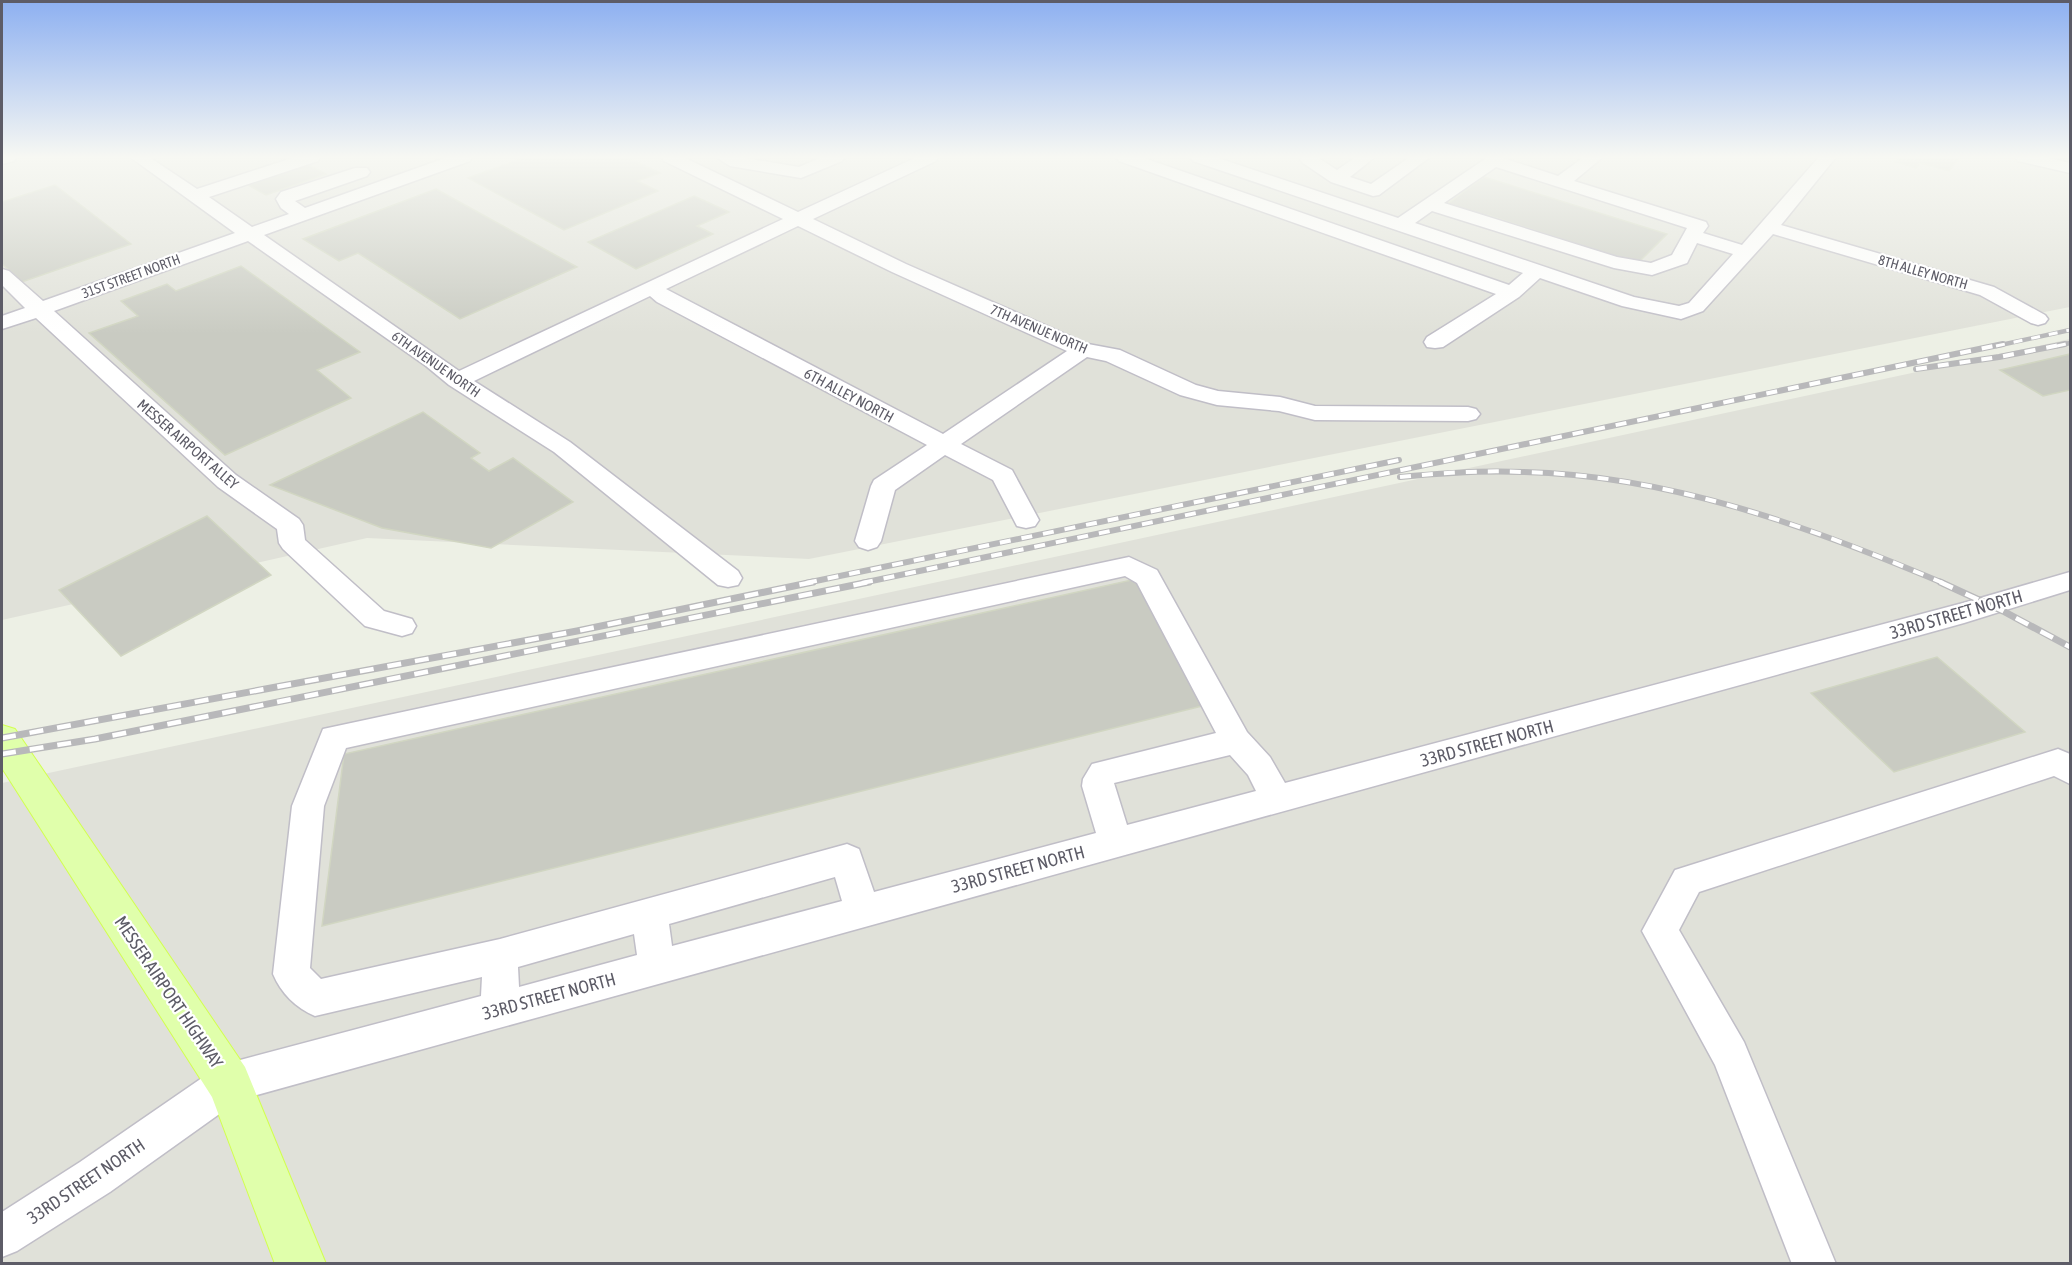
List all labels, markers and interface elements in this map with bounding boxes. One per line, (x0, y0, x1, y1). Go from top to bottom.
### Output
street label: 31ST STREET NORTH (79, 251, 183, 301)
street label: 8TH ALLEY NORTH (1876, 252, 1970, 292)
street label: 7TH AVENUE NORTH (988, 301, 1090, 357)
street label: 6TH AVENUE NORTH (389, 328, 483, 400)
street label: 6TH ALLEY NORTH (801, 364, 897, 426)
street label: MESSER AIRPORT ALLEY (134, 396, 242, 493)
street label: 33RD STREET NORTH (1887, 585, 2025, 643)
street label: 33RD STREET NORTH (1418, 715, 1556, 771)
street label: 33RD STREET NORTH (949, 841, 1087, 897)
street label: MESSER AIRPORT HIGHWAY (110, 912, 228, 1072)
street label: 33RD STREET NORTH (480, 968, 618, 1024)
street label: 33RD STREET NORTH (23, 1134, 149, 1228)

